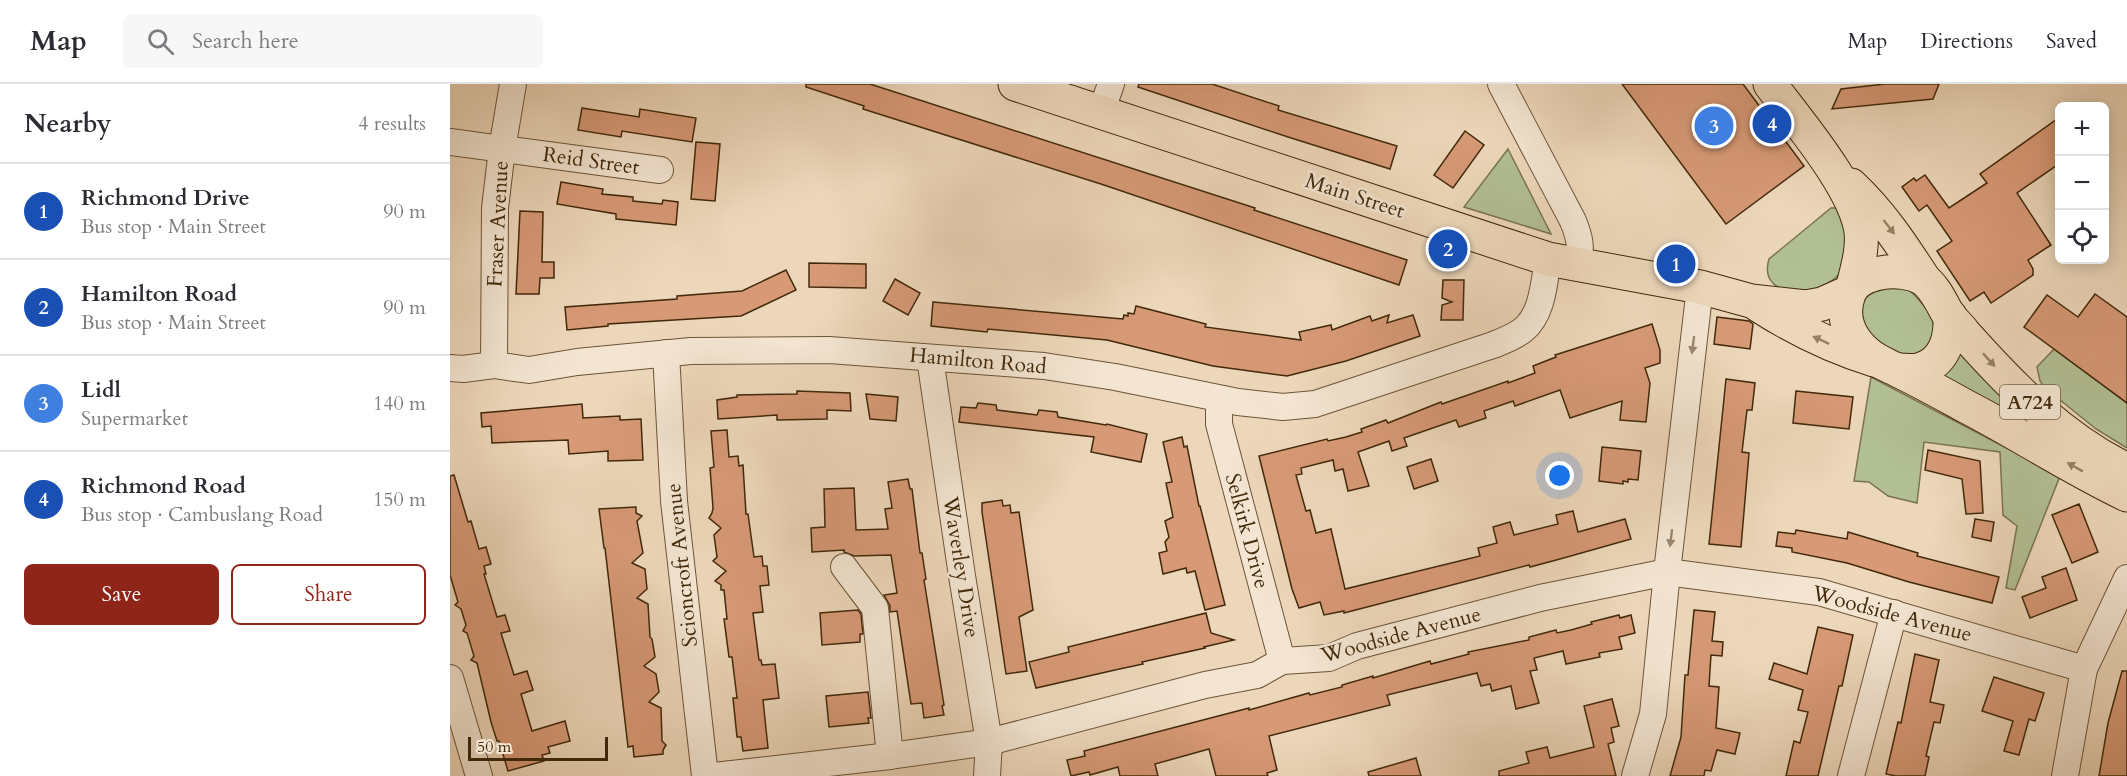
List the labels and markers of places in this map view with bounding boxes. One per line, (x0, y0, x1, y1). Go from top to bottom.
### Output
pin: 4 (1752, 102, 1792, 147)
pin: 3 (1694, 104, 1734, 148)
pin: 2 (1428, 226, 1468, 272)
pin: 1 (1656, 242, 1696, 286)

